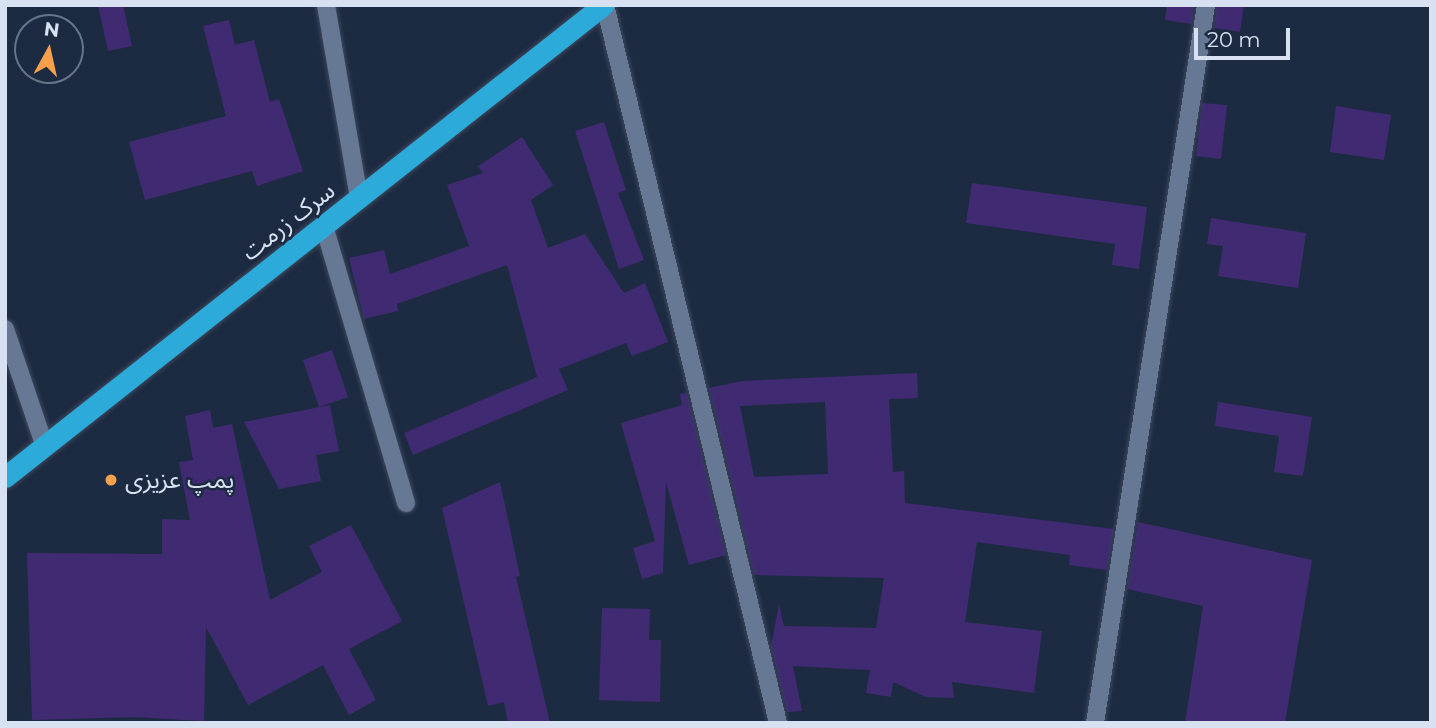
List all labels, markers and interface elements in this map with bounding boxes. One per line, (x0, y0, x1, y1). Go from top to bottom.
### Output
north arrow (14, 14, 84, 84)
scale bar (1198, 14, 1294, 58)
text: N (43, 17, 61, 42)
text: 20 m (1207, 27, 1261, 52)
street label: سرک زرمت (236, 176, 340, 266)
place label: پمپ عزیزی (125, 466, 234, 494)
marker: پمپ عزیزی (103, 472, 119, 488)

